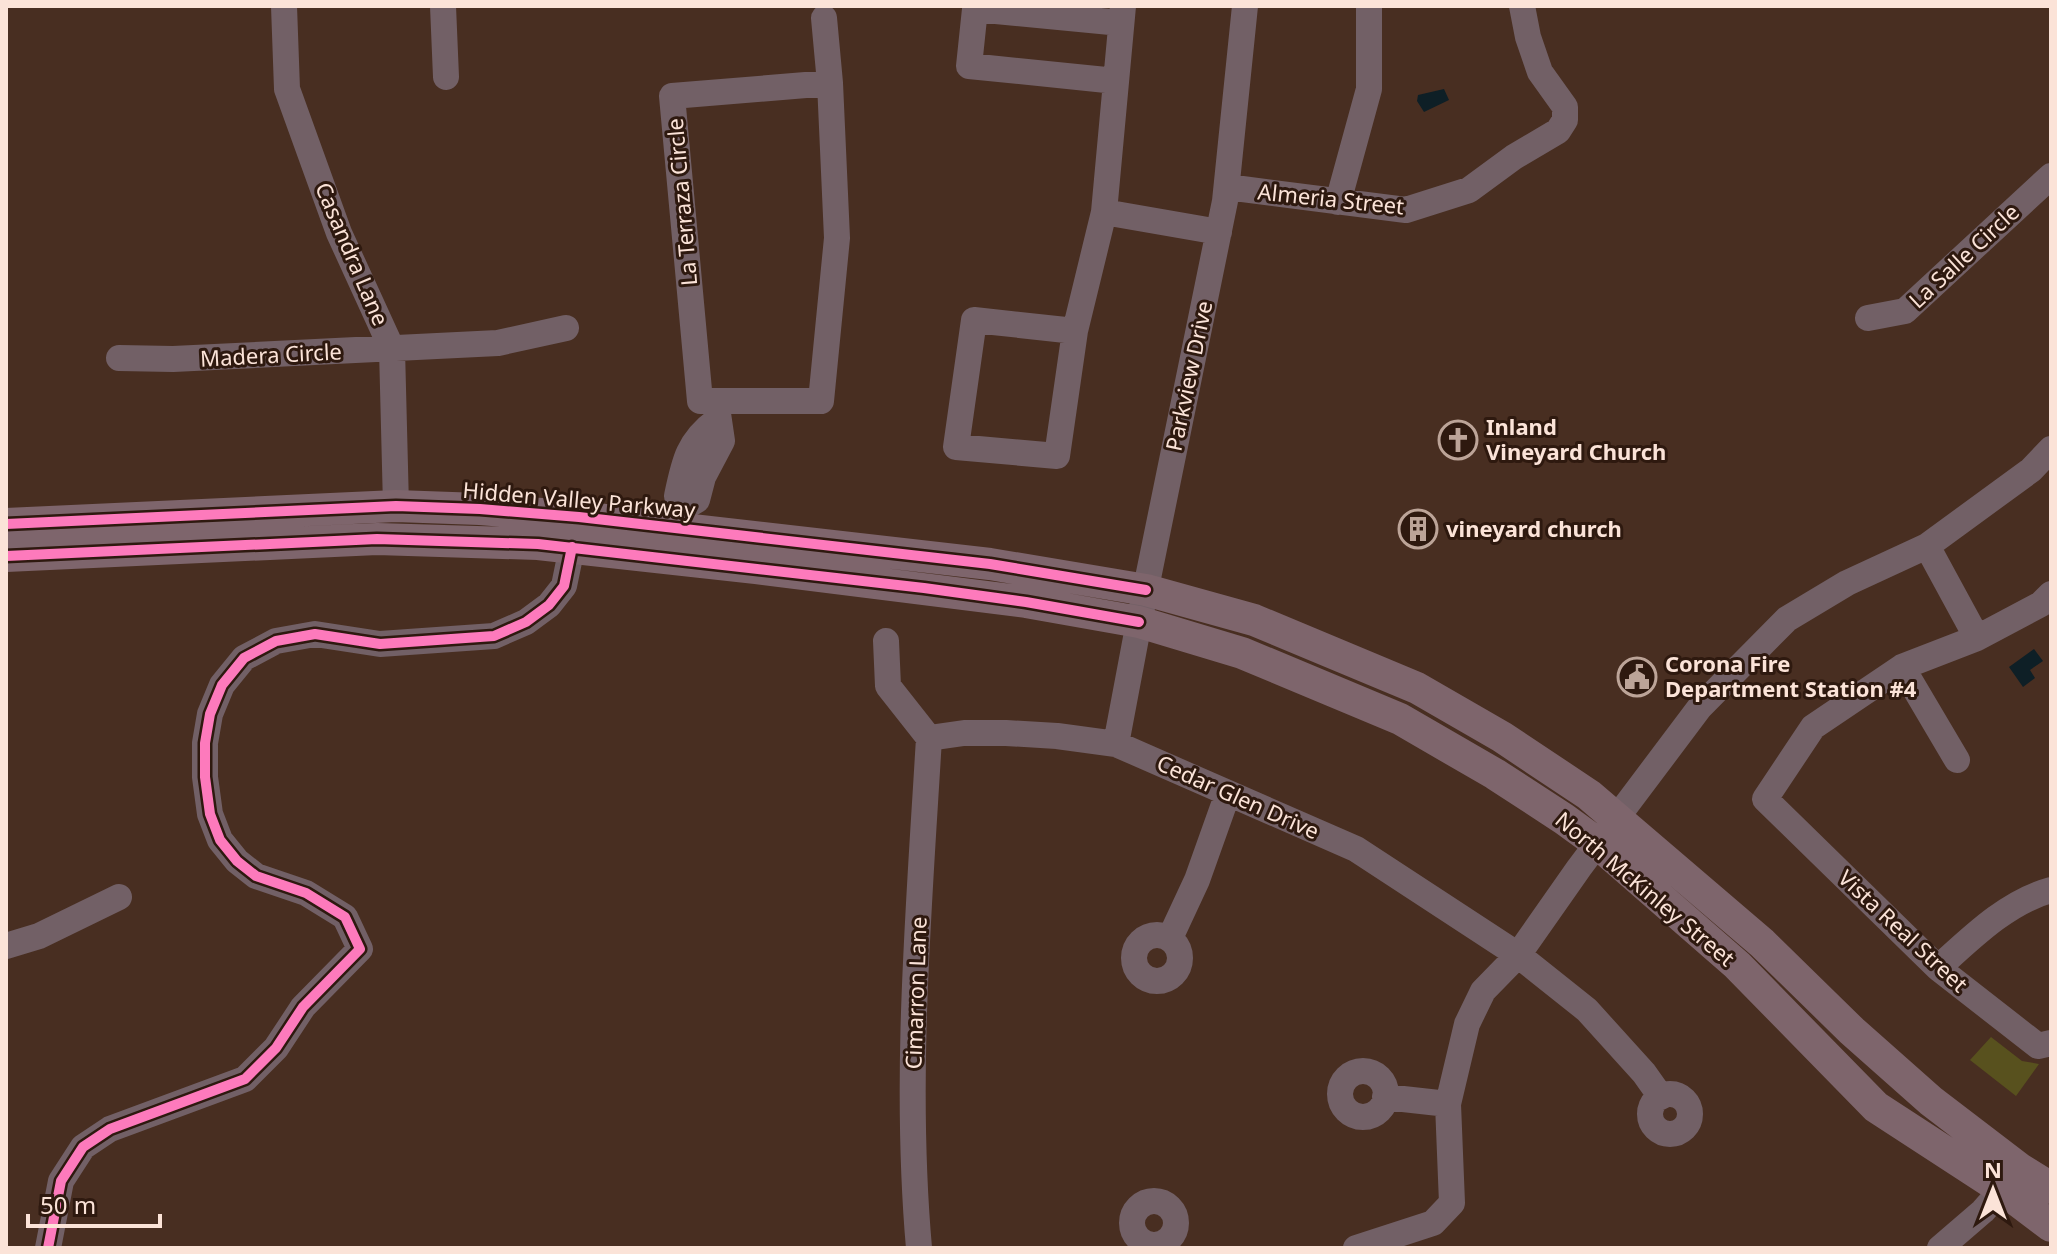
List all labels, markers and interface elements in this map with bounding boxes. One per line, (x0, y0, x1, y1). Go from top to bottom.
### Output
street label: La Terraza Circle (659, 117, 703, 287)
street label: Almeria Street (1256, 175, 1406, 221)
street label: Casandra Lane (309, 177, 397, 330)
street label: La Salle Circle (1902, 196, 2025, 314)
street label: Parkview Drive (1157, 298, 1219, 454)
street label: Madera Circle (199, 335, 343, 373)
place label: Inland Vineyard Church (1486, 411, 1666, 466)
church icon: Inland Vineyard Church (1437, 419, 1479, 461)
street label: Hidden Valley Parkway (461, 474, 697, 524)
building icon: vineyard church (1397, 508, 1439, 550)
place label: vineyard church (1446, 513, 1622, 543)
place label: Corona Fire Department Station #4 (1665, 648, 1917, 703)
public building icon: Corona Fire Department Station #4 (1616, 656, 1658, 698)
street label: Cedar Glen Drive (1152, 747, 1324, 845)
street label: North McKinley Street (1550, 804, 1742, 972)
street label: Vista Real Street (1832, 862, 1975, 998)
street label: Cimarron Lane (897, 916, 933, 1070)
north arrow (1953, 1150, 2033, 1230)
text: N (1984, 1154, 2002, 1184)
scale bar (28, 1178, 160, 1228)
text: 50 m (40, 1188, 96, 1221)

